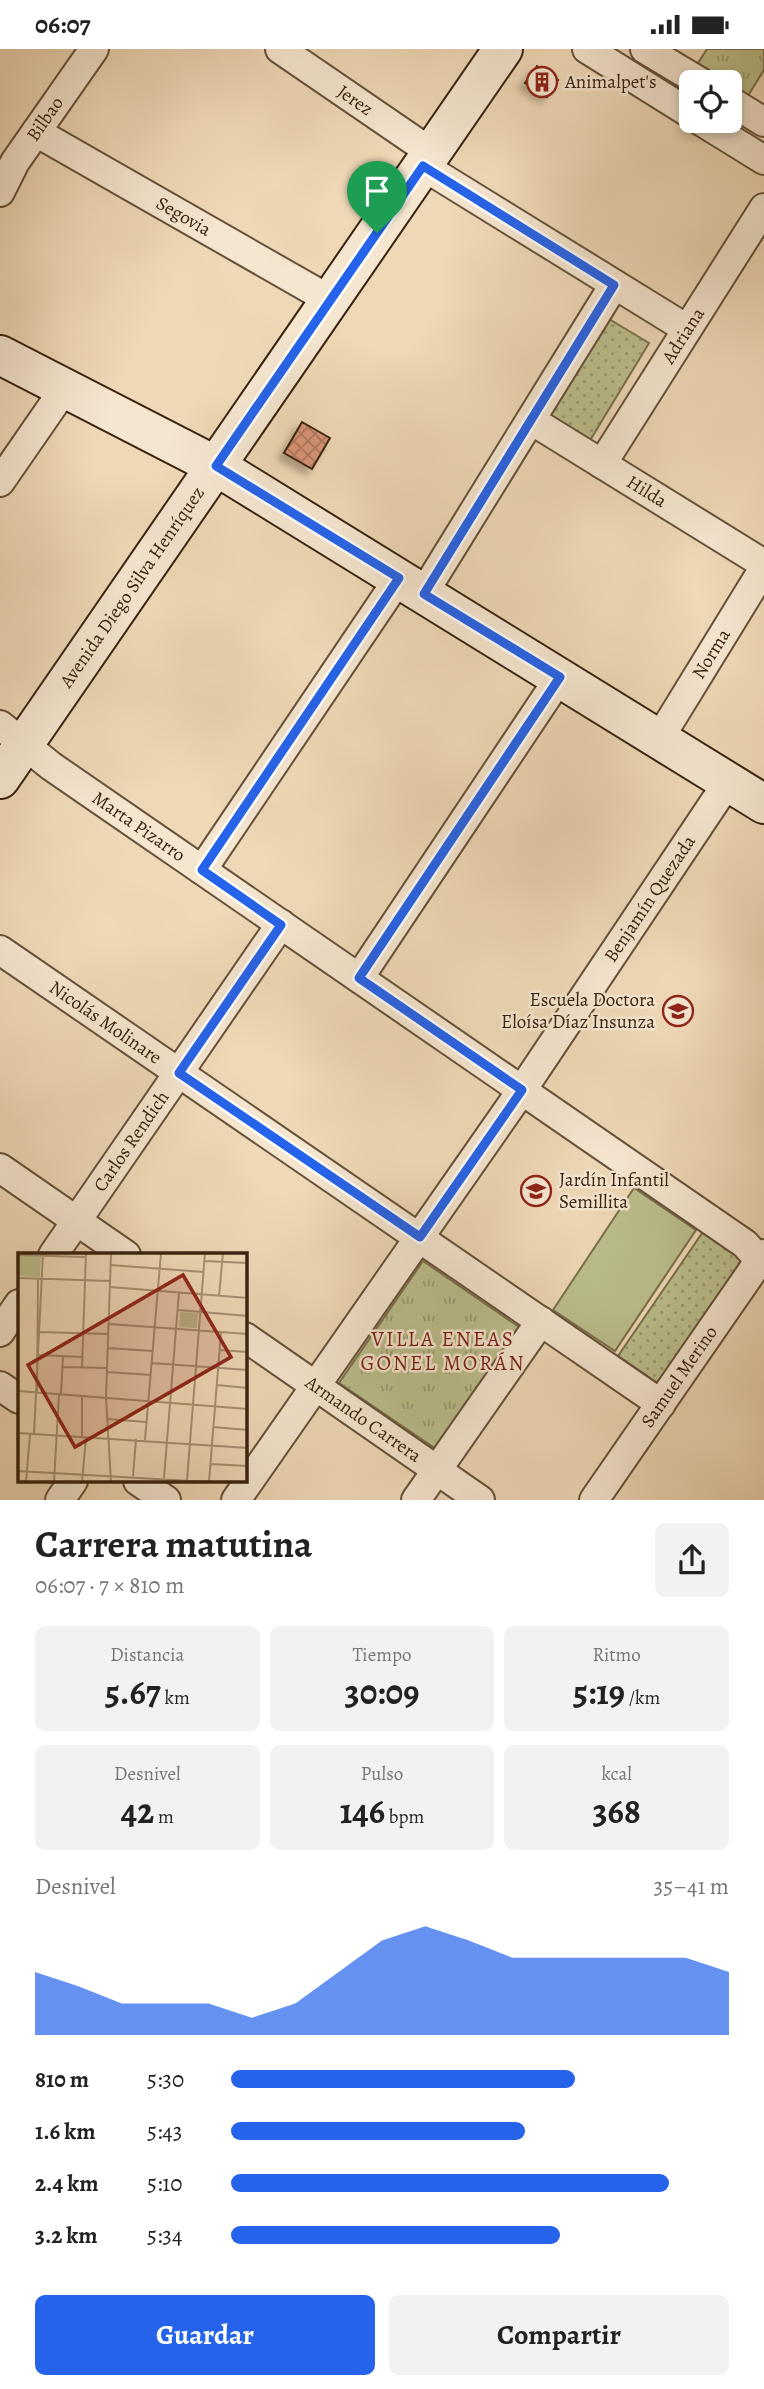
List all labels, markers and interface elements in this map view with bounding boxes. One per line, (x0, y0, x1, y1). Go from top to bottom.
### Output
text: 06:07 (35, 7, 91, 42)
building icon: Animalpet's (525, 65, 559, 99)
place label: Animalpet's (564, 69, 657, 95)
map controls (679, 70, 742, 133)
button: locate (679, 70, 742, 133)
street label: Jerez (332, 79, 378, 122)
street label: Bilbao (20, 91, 70, 147)
pin (347, 161, 407, 233)
icon: arrive (358, 172, 396, 210)
street label: Segovia (151, 190, 216, 242)
street label: Adriana (655, 302, 711, 369)
street label: Hilda (621, 469, 672, 514)
street label: Avenida Diego Silva Henríquez (53, 481, 211, 694)
street label: Norma (686, 624, 737, 684)
street label: Marta Pizarro (87, 785, 191, 868)
street label: Benjamín Quezada (598, 830, 702, 967)
street label: Nicolás Molinare (44, 975, 167, 1070)
place label: Escuela Doctora Eloísa Díaz Insunza (501, 987, 655, 1035)
school or university icon: Escuela Doctora Eloísa Díaz Insunza (661, 994, 695, 1028)
street label: Carlos Rendich (87, 1086, 175, 1197)
place label: Jardín Infantil Semillita (559, 1167, 669, 1215)
school or university icon: Jardín Infantil Semillita (519, 1174, 553, 1208)
inset map (18, 1253, 247, 1483)
street label: Samuel Merino (635, 1321, 724, 1433)
district label: VILLA ENEAS GONEL MORÁN (360, 1325, 526, 1377)
street label: Armando Carrera (299, 1369, 427, 1469)
text: Carrera matutina (35, 1518, 312, 1570)
button: share (655, 1523, 729, 1597)
text: 06:07 · 7 × 810 m (35, 1570, 184, 1601)
text: Distancia (110, 1642, 184, 1668)
text: Tiempo (353, 1642, 411, 1668)
text: Ritmo (593, 1642, 641, 1668)
text: 5.67 (105, 1668, 161, 1716)
text: 30:09 (345, 1668, 419, 1716)
text: 5:19 (573, 1668, 625, 1716)
text: km (161, 1685, 190, 1711)
text: /km (625, 1685, 660, 1711)
text: Desnivel (114, 1761, 181, 1787)
text: Pulso (361, 1761, 403, 1787)
text: kcal (601, 1761, 632, 1787)
text: 42 (121, 1787, 154, 1835)
text: 146 (340, 1787, 385, 1835)
text: 368 (593, 1787, 641, 1835)
text: m (154, 1804, 174, 1830)
text: bpm (385, 1804, 424, 1830)
text: Desnivel (35, 1871, 116, 1902)
text: 35–41 m (654, 1871, 729, 1902)
text: 810 m (35, 2064, 89, 2095)
text: 5:30 (147, 2064, 184, 2095)
text: 1.6 km (35, 2116, 95, 2147)
text: 5:43 (147, 2116, 182, 2147)
text: 2.4 km (35, 2168, 98, 2199)
text: 5:10 (147, 2168, 183, 2199)
text: 3.2 km (35, 2220, 98, 2251)
text: 5:34 (147, 2220, 182, 2251)
button: Guardar (35, 2295, 375, 2375)
button: Compartir (389, 2295, 729, 2375)

